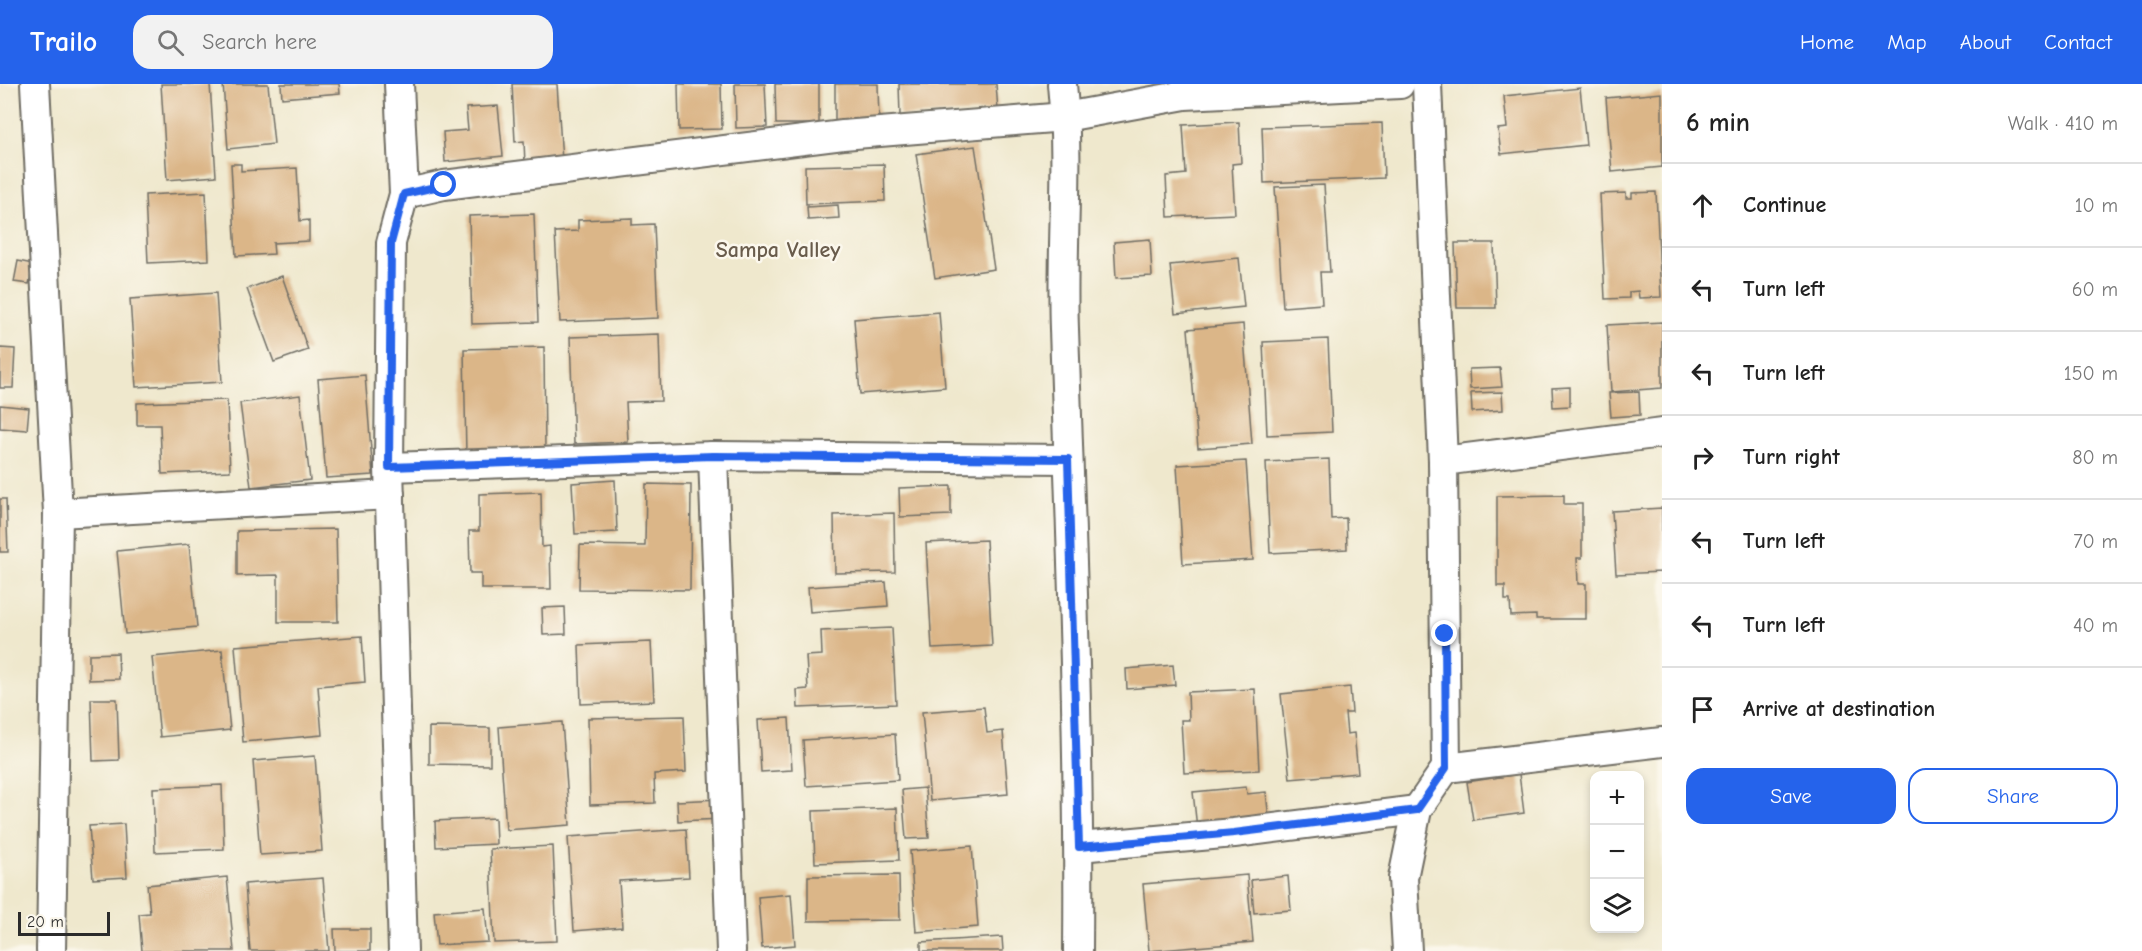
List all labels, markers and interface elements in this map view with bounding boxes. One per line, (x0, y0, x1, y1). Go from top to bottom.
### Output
search box (133, 15, 553, 69)
text: Trailo (30, 26, 97, 58)
icon: search (154, 26, 187, 59)
text: Search here (202, 29, 317, 55)
text: Home (1800, 30, 1854, 54)
text: Map (1887, 30, 1927, 54)
text: About (1960, 30, 2011, 54)
text: Contact (2044, 30, 2112, 54)
text: 6 min (1686, 108, 1750, 138)
text: Walk · 410 m (2008, 112, 2118, 135)
route start (430, 171, 456, 197)
icon: ahead (1686, 189, 1719, 222)
text: Continue (1743, 192, 1826, 218)
text: 10 m (2075, 194, 2118, 217)
district label: Sampa Valley (716, 237, 841, 263)
icon: left (1686, 273, 1719, 306)
text: Turn left (1743, 276, 1825, 302)
text: 60 m (2072, 278, 2118, 301)
icon: left (1686, 357, 1719, 390)
text: Turn left (1743, 360, 1825, 386)
text: 150 m (2064, 362, 2118, 385)
icon: right (1686, 441, 1719, 474)
text: Turn right (1743, 444, 1840, 470)
text: 80 m (2072, 446, 2118, 469)
icon: left (1686, 525, 1719, 558)
text: Turn left (1743, 528, 1825, 554)
text: 70 m (2073, 530, 2118, 553)
icon: left (1686, 609, 1719, 642)
text: Turn left (1743, 612, 1825, 638)
text: 40 m (2073, 614, 2118, 637)
route end (1431, 620, 1457, 646)
icon: arrive (1686, 693, 1719, 726)
text: Arrive at destination (1743, 696, 1935, 722)
button: Save (1686, 768, 1896, 824)
button: Share (1908, 768, 2118, 824)
map controls (1590, 771, 1644, 933)
button: + (1590, 771, 1644, 825)
button: − (1590, 825, 1644, 879)
button: layers (1590, 879, 1644, 933)
scale bar (18, 909, 110, 936)
text: 20 m (27, 913, 64, 931)

